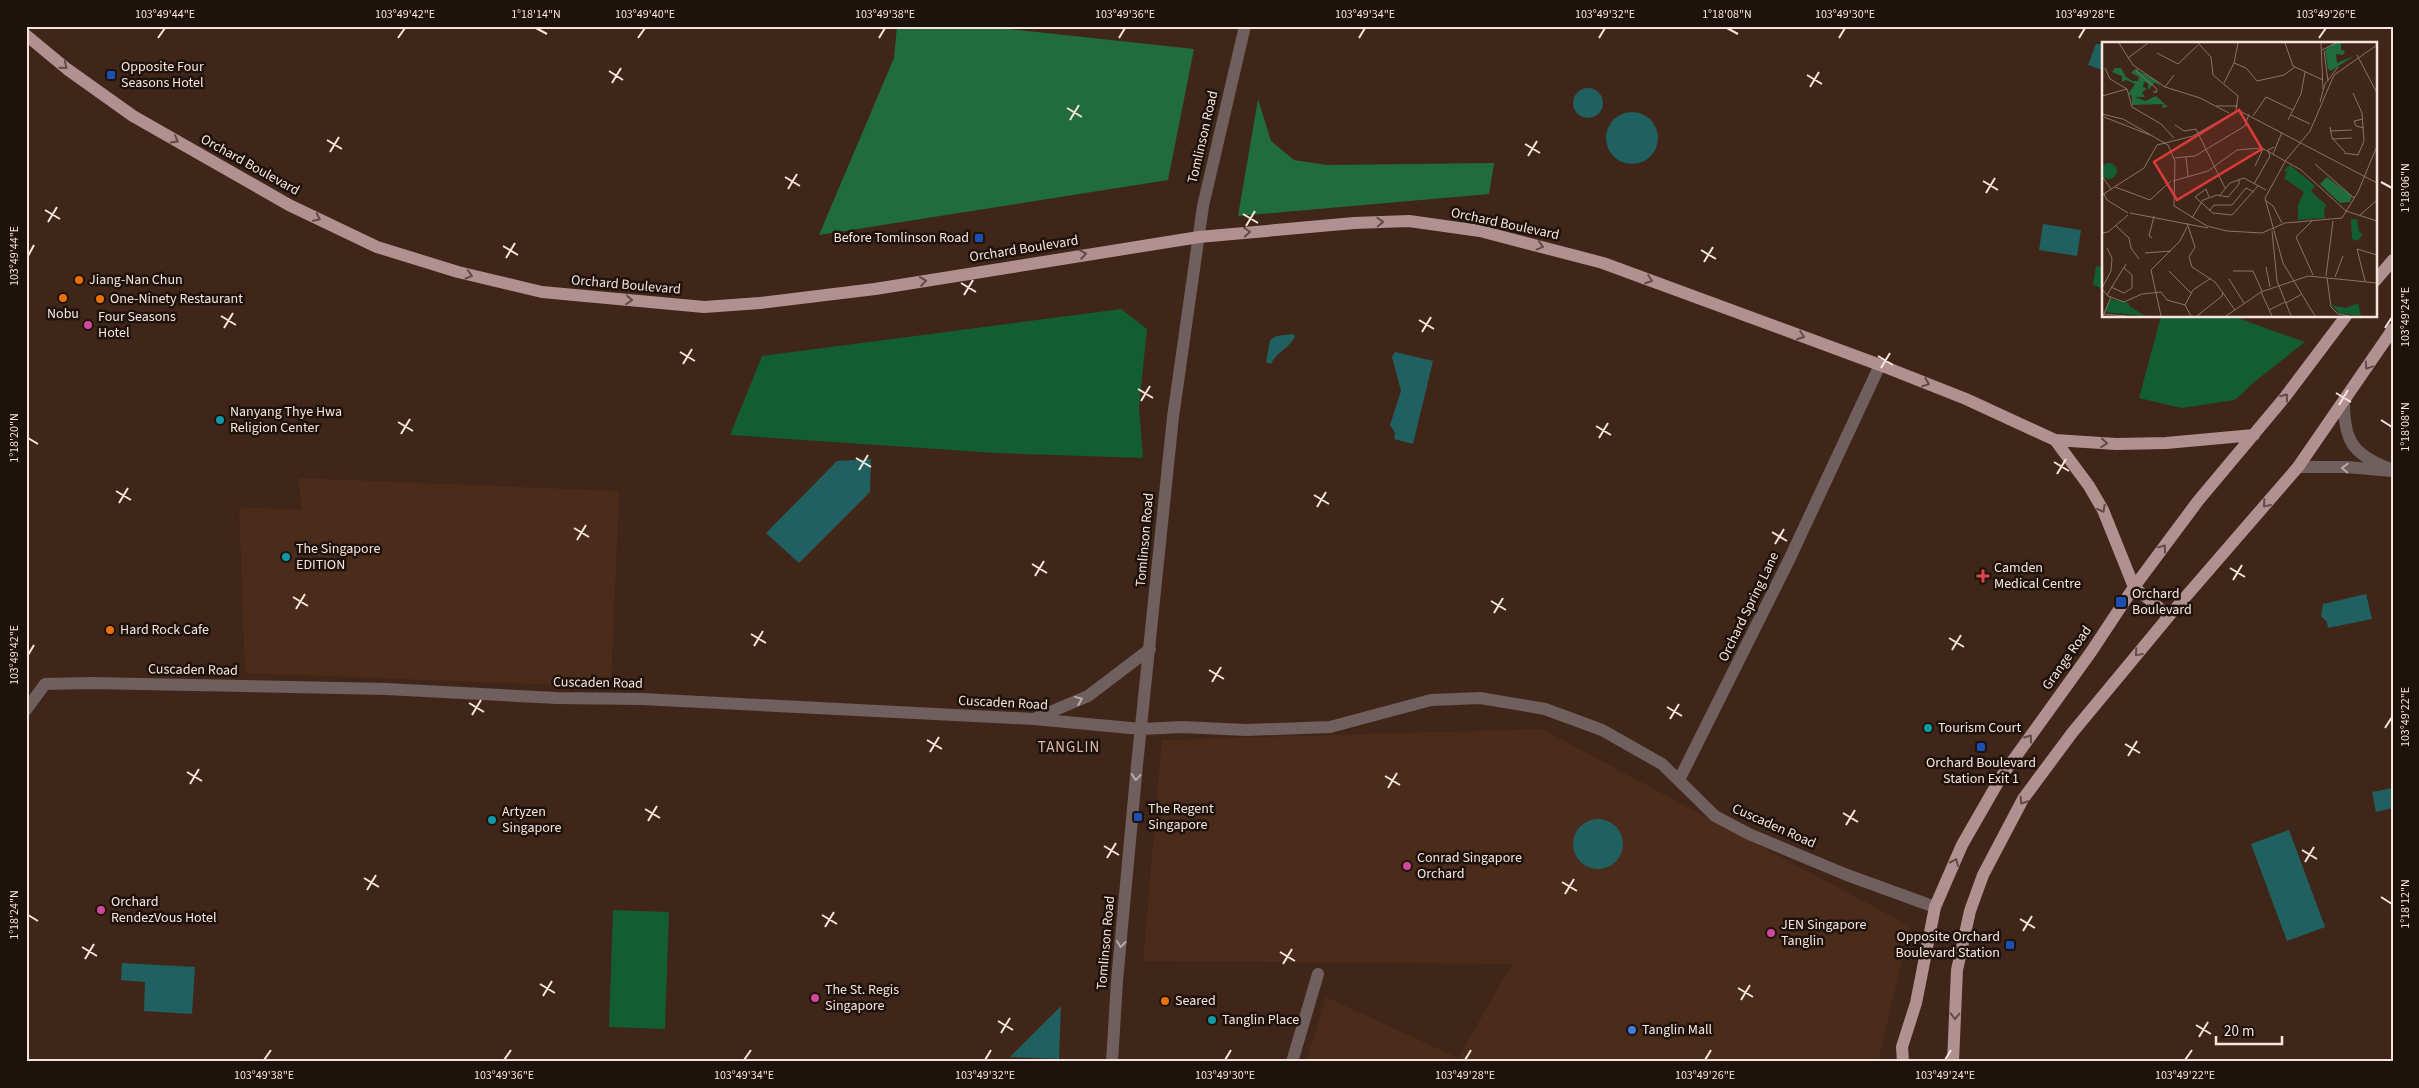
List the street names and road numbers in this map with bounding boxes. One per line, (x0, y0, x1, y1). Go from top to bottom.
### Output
street label: Tomlinson Road (1183, 89, 1223, 185)
street label: Orchard Boulevard (197, 130, 303, 200)
street label: Orchard Boulevard (1449, 203, 1561, 245)
street label: Orchard Boulevard (968, 231, 1080, 267)
street label: Orchard Boulevard (570, 270, 682, 300)
street label: Tomlinson Road (1131, 492, 1159, 588)
street label: Orchard Spring Lane (1714, 549, 1784, 665)
street label: Grange Road (2037, 622, 2097, 694)
street label: Cuscaden Road (148, 659, 238, 681)
street label: Cuscaden Road (553, 672, 643, 694)
street label: Cuscaden Road (958, 691, 1048, 715)
street label: Cuscaden Road (1729, 799, 1819, 853)
street label: Tomlinson Road (1092, 895, 1120, 991)

